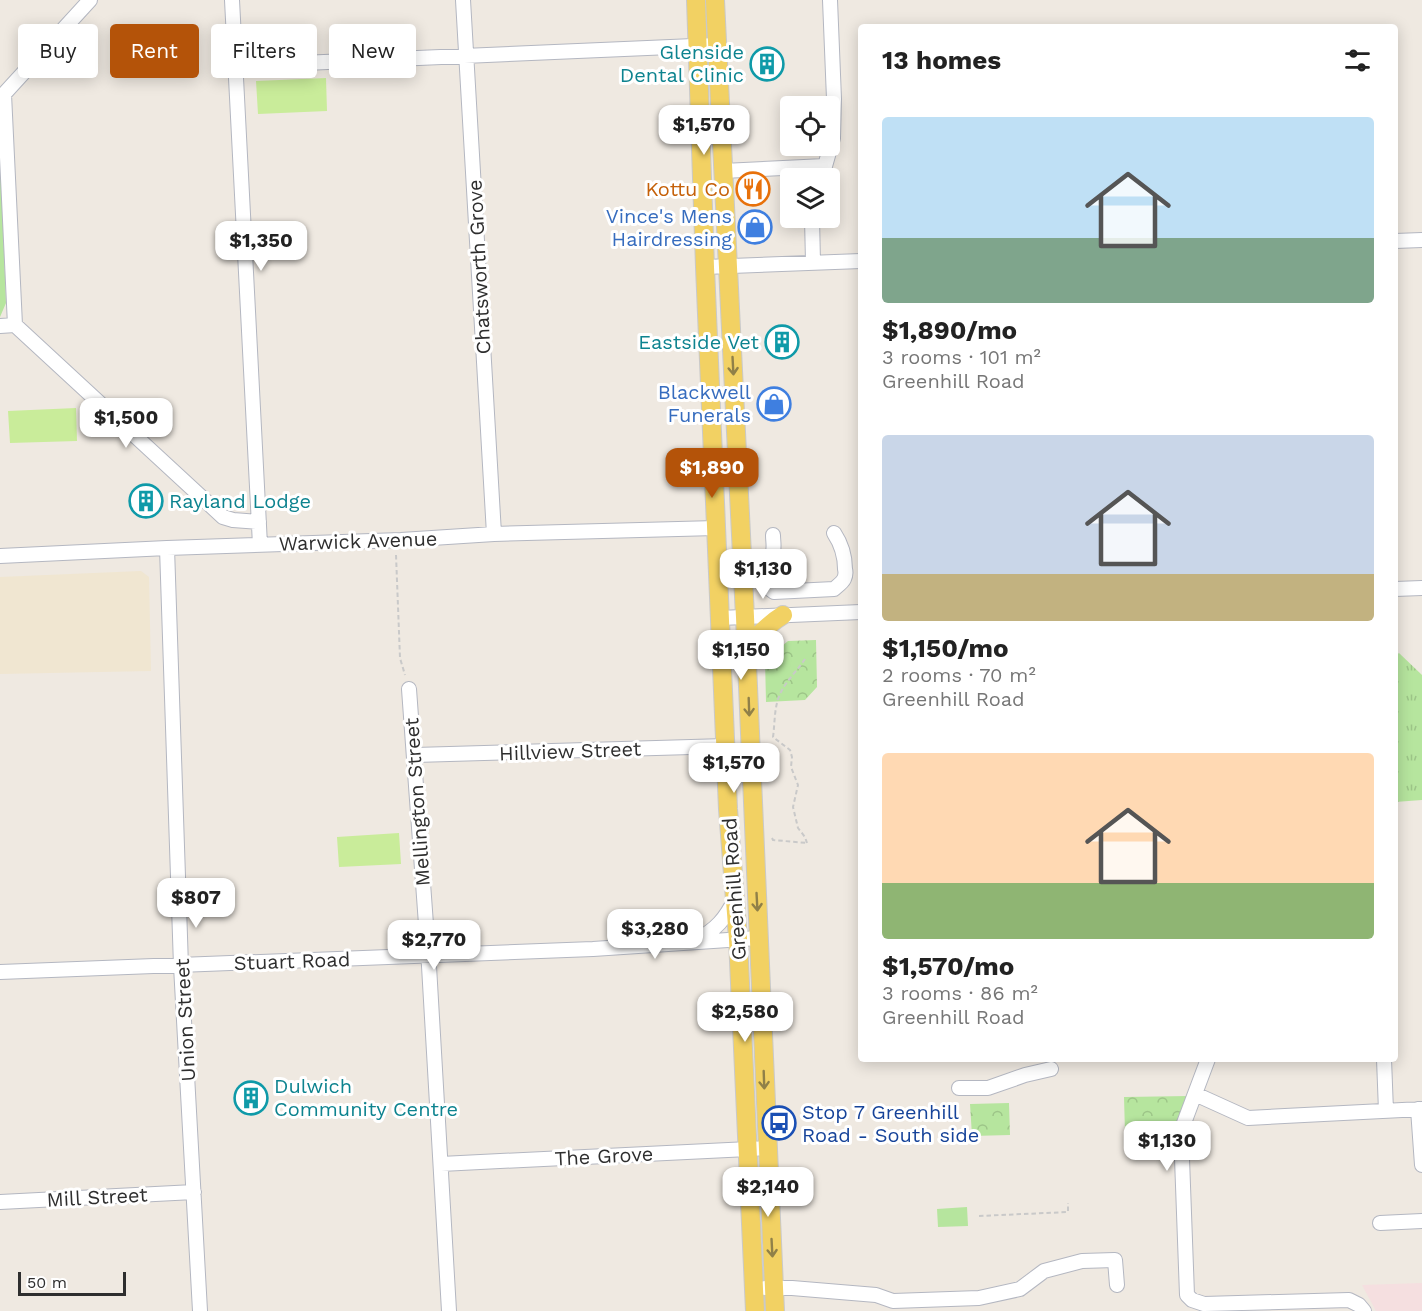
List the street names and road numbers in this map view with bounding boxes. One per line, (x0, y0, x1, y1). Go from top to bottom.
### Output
street label: Chatsworth Grove (462, 179, 496, 355)
street label: Warwick Avenue (278, 526, 438, 556)
street label: Mellington Street (399, 716, 435, 887)
street label: Hillview Street (499, 737, 642, 765)
street label: Greenhill Road (717, 817, 751, 961)
street label: Stuart Road (233, 947, 351, 975)
street label: Union Street (170, 957, 200, 1082)
street label: The Grove (554, 1141, 654, 1171)
street label: Mill Street (46, 1182, 149, 1212)

